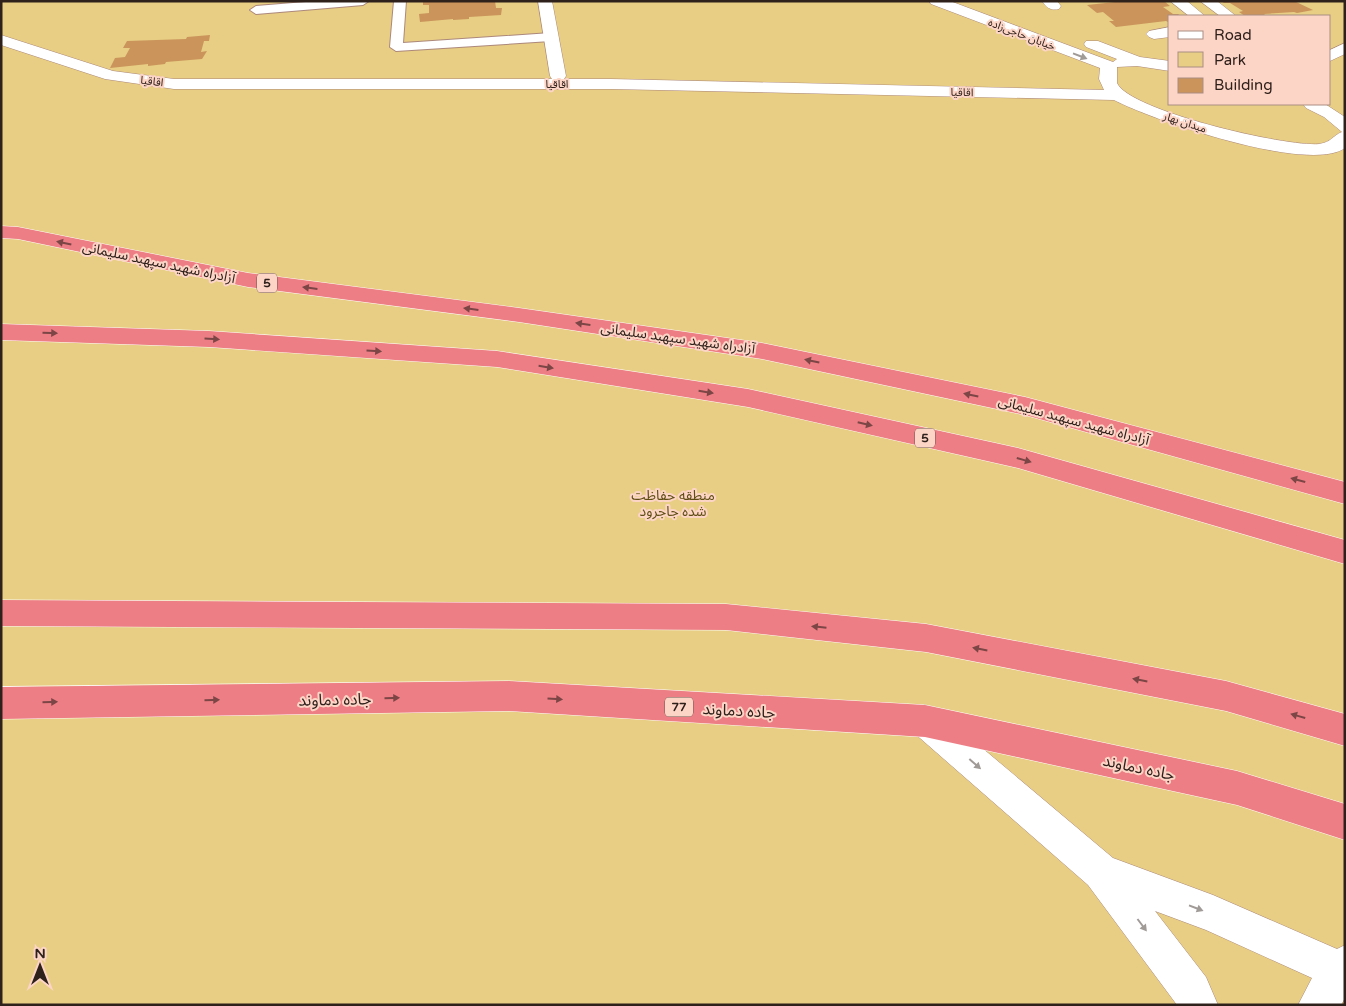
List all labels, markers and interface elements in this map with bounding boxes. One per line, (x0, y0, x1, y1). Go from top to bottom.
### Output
legend (1168, 15, 1331, 105)
street label: خیابان حاجی‌زاده (986, 16, 1058, 53)
text: Road (1214, 26, 1252, 44)
text: Park (1214, 51, 1246, 69)
one-way arrow (1073, 52, 1087, 60)
street label: اقاقیا (140, 74, 164, 89)
text: Building (1214, 76, 1273, 94)
street label: اقاقیا (546, 78, 568, 91)
street label: اقاقیا (950, 86, 974, 99)
street label: میدان بهار (1161, 109, 1208, 136)
one-way arrow (56, 238, 72, 246)
street label: آزادراه شهید سپهبد سلیمانی (81, 238, 238, 288)
road number: 5 (257, 274, 277, 292)
one-way arrow (301, 284, 317, 292)
one-way arrow (463, 305, 479, 313)
street label: آزادراه شهید سپهبد سلیمانی (599, 319, 757, 359)
one-way arrow (575, 320, 591, 328)
one-way arrow (42, 330, 58, 338)
one-way arrow (205, 336, 221, 344)
one-way arrow (367, 347, 383, 355)
one-way arrow (804, 357, 820, 365)
one-way arrow (538, 363, 554, 371)
one-way arrow (699, 388, 715, 396)
one-way arrow (964, 391, 979, 399)
street label: آزادراه شهید سپهبد سلیمانی (996, 392, 1152, 450)
one-way arrow (858, 421, 874, 429)
road number: 5 (915, 428, 935, 448)
one-way arrow (1016, 457, 1031, 465)
one-way arrow (1290, 476, 1305, 484)
park label: منطقه حفاظت شده جاجرود (631, 487, 715, 520)
one-way arrow (811, 623, 827, 631)
one-way arrow (972, 644, 988, 652)
one-way arrow (1131, 675, 1147, 683)
street label: جاده دماوند (298, 689, 372, 711)
one-way arrow (385, 694, 401, 702)
one-way arrow (205, 696, 221, 704)
one-way arrow (547, 696, 563, 704)
one-way arrow (42, 698, 58, 706)
road number: 77 (665, 698, 693, 716)
street label: جاده دماوند (702, 699, 776, 723)
one-way arrow (1290, 712, 1305, 720)
street label: جاده دماوند (1101, 751, 1177, 785)
one-way arrow (969, 759, 982, 770)
one-way arrow (1189, 904, 1204, 912)
one-way arrow (1136, 918, 1147, 931)
north arrow (15, 941, 65, 991)
text: N (34, 945, 46, 962)

